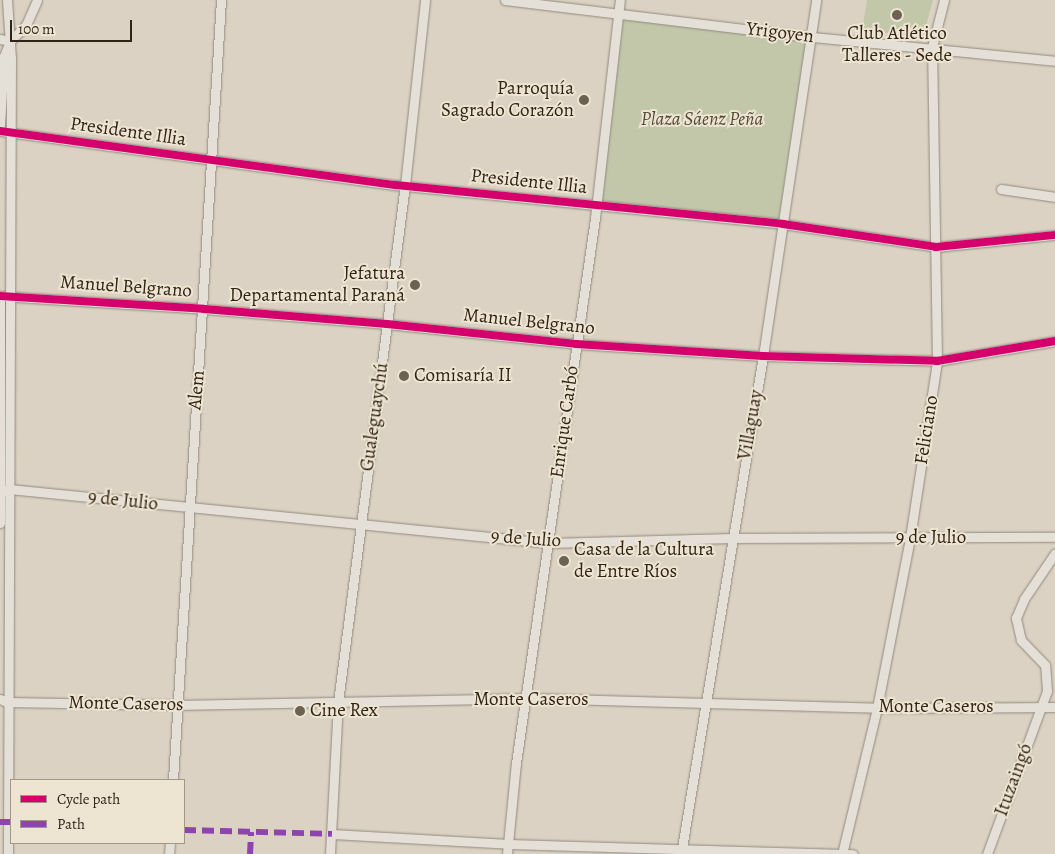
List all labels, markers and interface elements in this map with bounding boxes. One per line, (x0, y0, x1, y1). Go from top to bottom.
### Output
marker: Club Atlético Talleres - Sede (891, 9, 903, 21)
scale bar (12, 10, 135, 42)
street label: Yrigoyen (745, 18, 815, 48)
text: 100 m (18, 19, 55, 39)
place label: Club Atlético Talleres - Sede (842, 23, 952, 67)
place label: Parroquía Sagrado Corazón (441, 78, 574, 122)
marker: Parroquía Sagrado Corazón (578, 94, 590, 106)
park label: Plaza Sáenz Peña (641, 109, 763, 131)
street label: Presidente Illia (69, 113, 187, 151)
street label: Presidente Illia (470, 165, 588, 199)
place label: Jefatura Departamental Paraná (229, 263, 405, 307)
street label: Manuel Belgrano (59, 271, 193, 303)
marker: Jefatura Departamental Paraná (409, 279, 421, 291)
street label: Manuel Belgrano (462, 304, 596, 340)
street label: Gualeguaychú (356, 361, 394, 473)
street label: Enrique Carbó (546, 364, 584, 480)
place label: Comisaría II (414, 365, 512, 387)
street label: Alem (184, 369, 210, 411)
marker: Comisaría II (398, 370, 410, 382)
street label: Villaguay (734, 388, 768, 462)
street label: Feliciano (910, 394, 944, 466)
street label: 9 de Julio (87, 486, 159, 516)
street label: 9 de Julio (490, 525, 562, 553)
street label: 9 de Julio (896, 527, 966, 549)
place label: Casa de la Cultura de Entre Ríos (574, 539, 714, 583)
marker: Casa de la Cultura de Entre Ríos (558, 555, 570, 567)
street label: Monte Caseros (473, 689, 589, 711)
street label: Monte Caseros (68, 692, 184, 716)
street label: Monte Caseros (878, 696, 994, 718)
place label: Cine Rex (310, 700, 378, 722)
marker: Cine Rex (294, 705, 306, 717)
street label: Ituzaingó (990, 741, 1038, 819)
legend (10, 779, 185, 844)
text: Cycle path (57, 789, 120, 809)
text: Path (57, 814, 85, 834)

